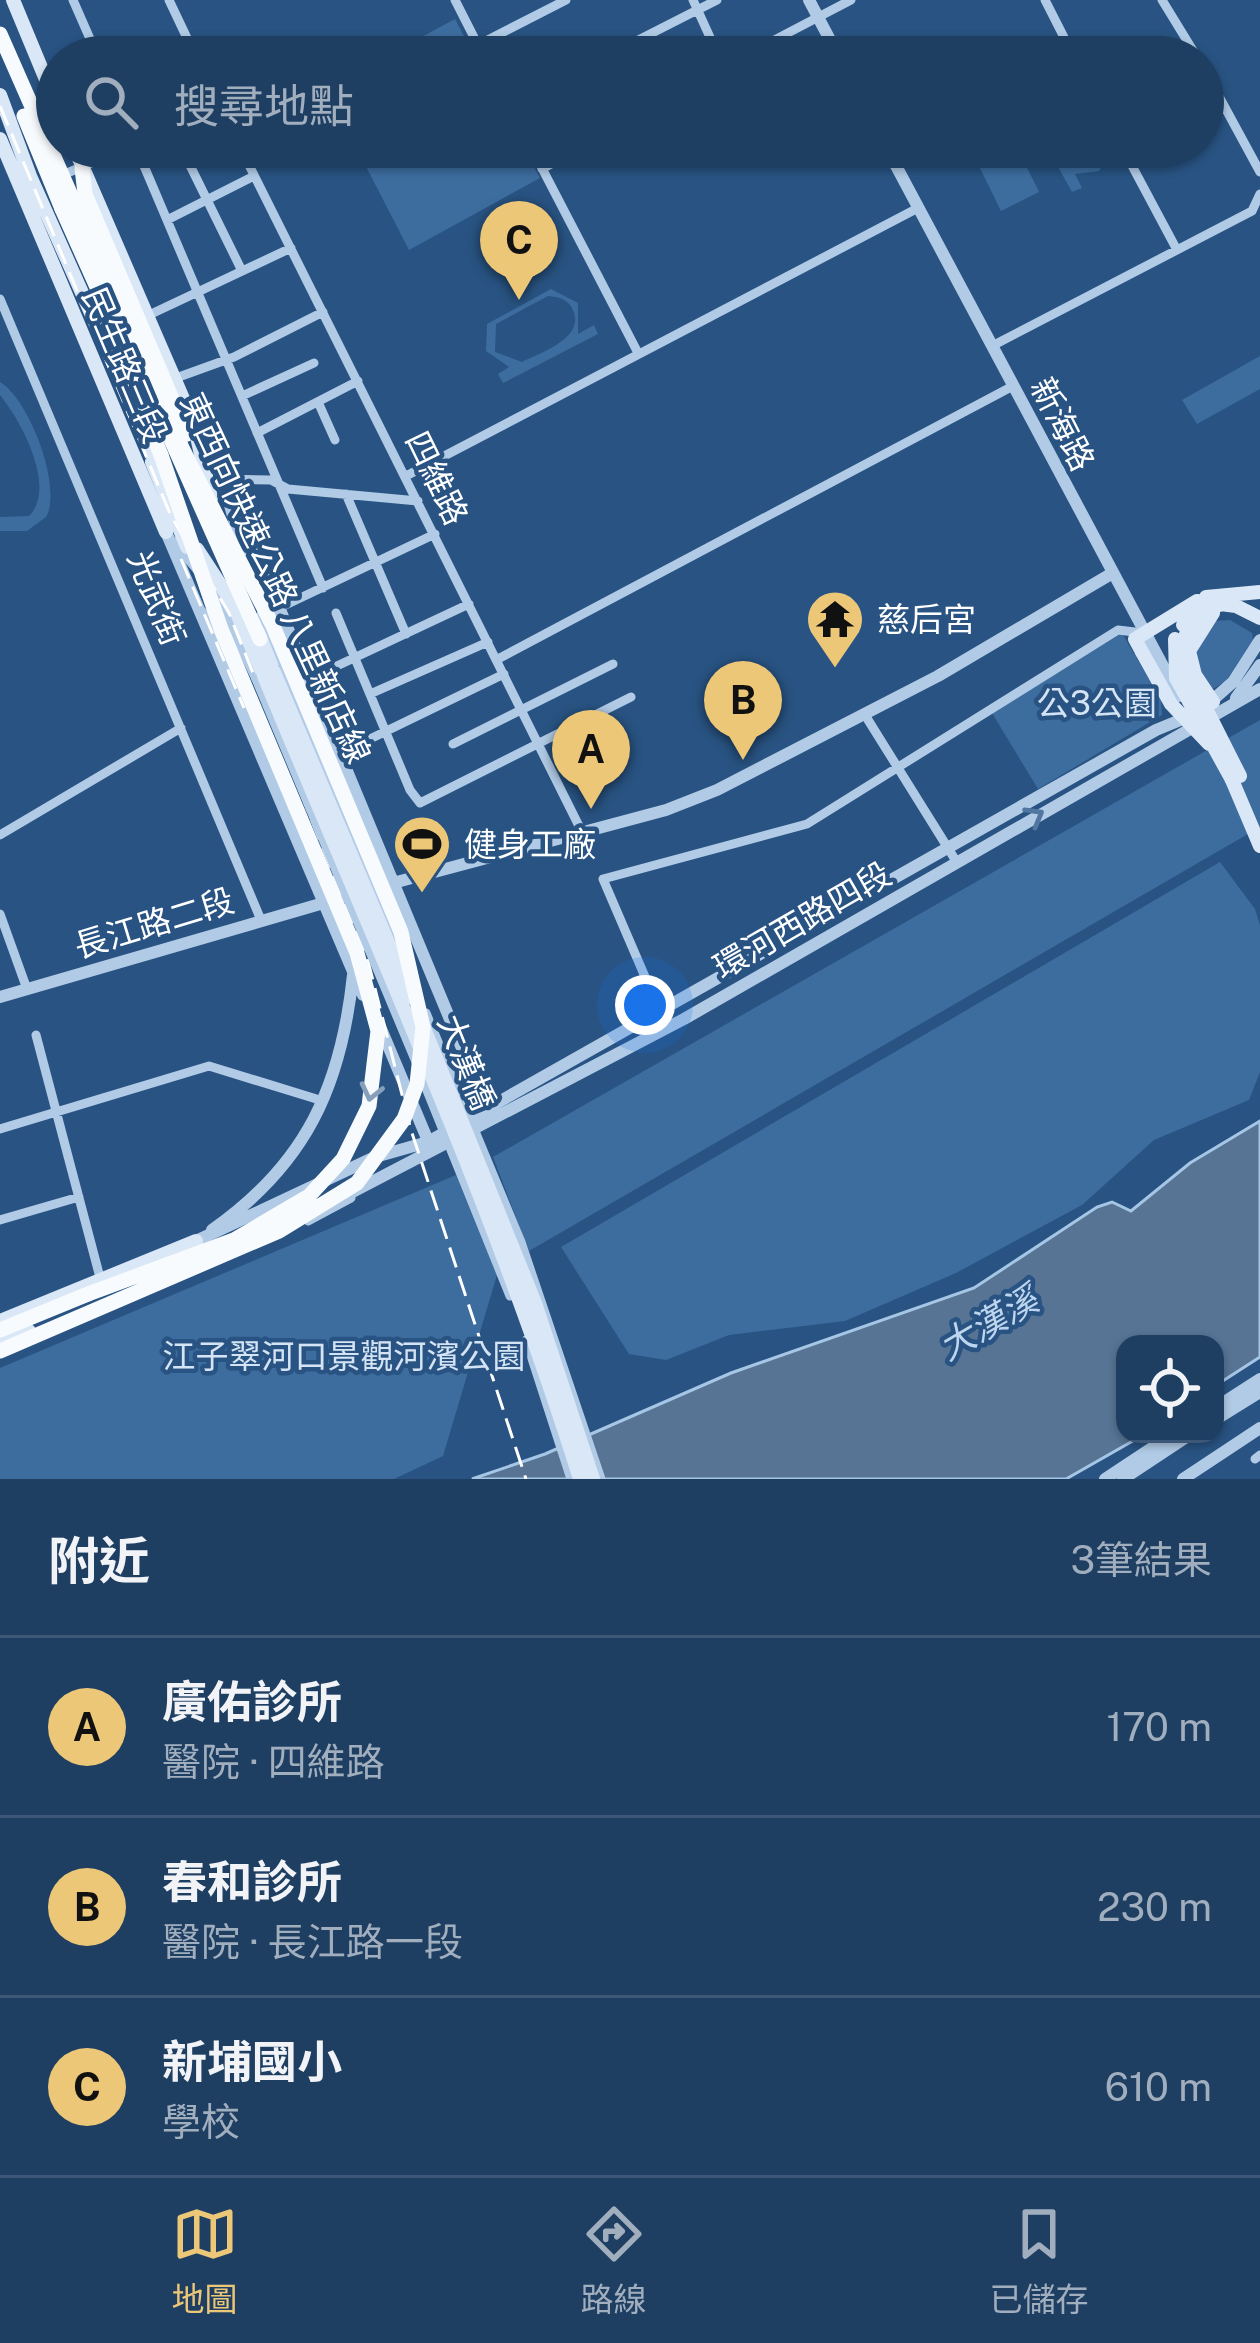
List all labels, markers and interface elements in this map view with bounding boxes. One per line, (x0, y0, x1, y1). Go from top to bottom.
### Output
search box (36, 36, 1224, 168)
icon: search (78, 69, 144, 135)
text: 搜尋地點 (174, 79, 354, 132)
pin: C (480, 201, 558, 300)
street label: 民生路三段 (75, 282, 175, 448)
street label: 新海路 (1024, 371, 1102, 477)
street label: 東西向快速公路 八里新店線 (173, 387, 379, 769)
street label: 四維路 (398, 425, 476, 531)
street label: 光武街 (121, 545, 193, 651)
temple icon: 慈后宮 (804, 588, 866, 670)
place label: 慈后宮 (877, 600, 976, 638)
pin: B (704, 661, 782, 760)
park label: 公3公園 (1037, 684, 1157, 722)
pin: A (552, 710, 630, 809)
one-way arrow (1022, 808, 1043, 831)
sports icon: 健身工廠 (391, 813, 453, 895)
place label: 健身工廠 (464, 825, 596, 863)
street label: 環河西路四段 (707, 854, 897, 986)
street label: 長江路二段 (70, 881, 238, 965)
your location (615, 975, 675, 1035)
street label: 大漢橋 (431, 1009, 503, 1115)
one-way arrow (360, 1082, 385, 1102)
water label: 大漢溪 (931, 1275, 1050, 1368)
map controls (1116, 1335, 1224, 1443)
button: locate (1116, 1335, 1224, 1443)
park label: 江子翠河口景觀河濱公園 (163, 1337, 526, 1375)
text: 附近 (48, 1531, 150, 1590)
text: 3筆結果 (1070, 1537, 1212, 1583)
text: 廣佑診所 (162, 1675, 342, 1728)
text: A (73, 1704, 101, 1750)
text: 170 m (1106, 1704, 1212, 1750)
text: 醫院 · 四維路 (162, 1739, 385, 1785)
text: 春和診所 (162, 1855, 342, 1908)
text: B (74, 1884, 100, 1930)
text: 230 m (1097, 1884, 1212, 1930)
text: 醫院 · 長江路一段 (162, 1919, 463, 1965)
text: 新埔國小 (162, 2035, 342, 2088)
text: C (73, 2064, 101, 2110)
text: 610 m (1105, 2064, 1212, 2110)
text: 學校 (162, 2099, 240, 2145)
tab: 地圖 (172, 2201, 238, 2321)
tab: 路線 (581, 2201, 647, 2321)
tab: 已儲存 (990, 2201, 1089, 2321)

